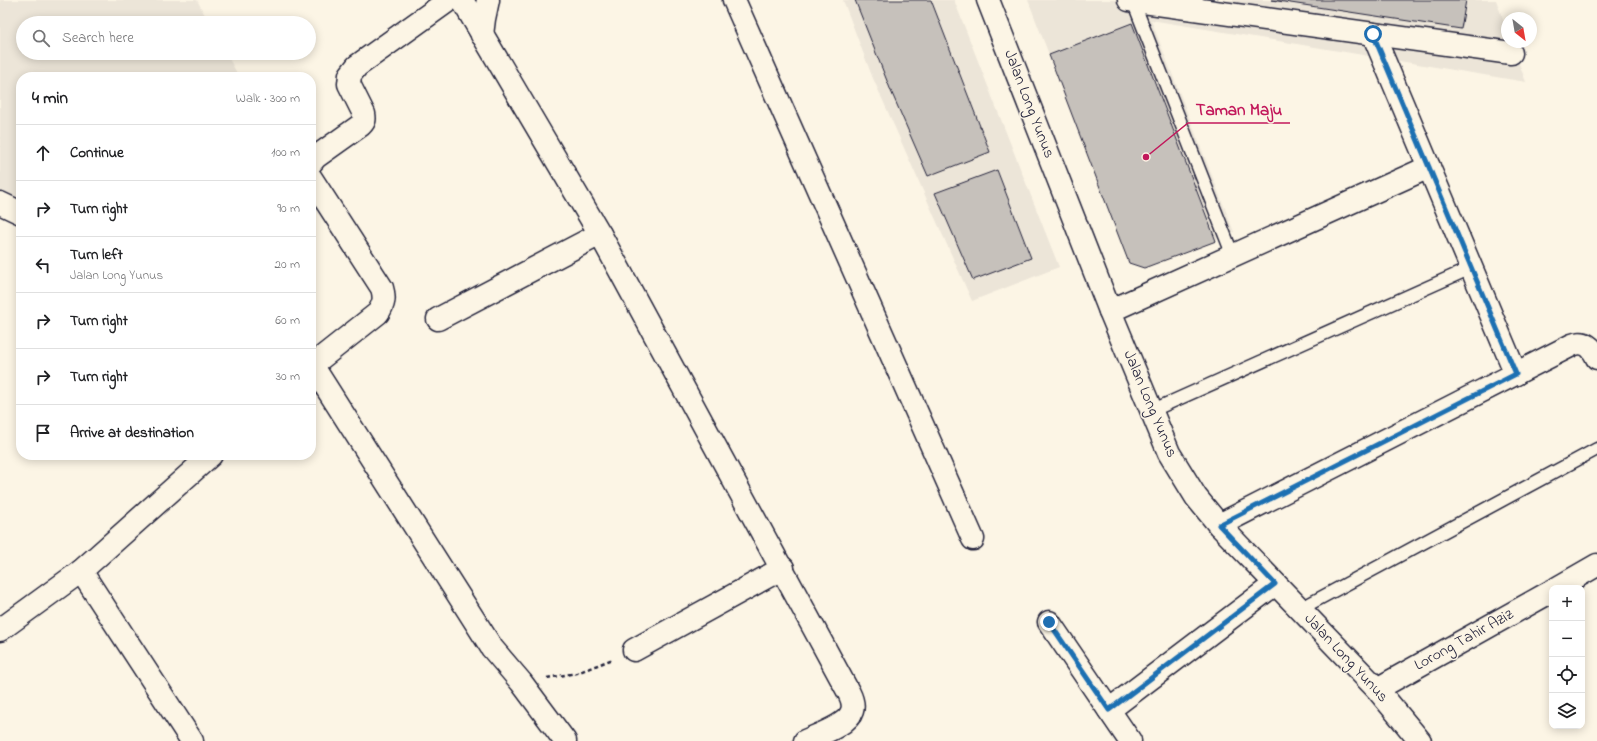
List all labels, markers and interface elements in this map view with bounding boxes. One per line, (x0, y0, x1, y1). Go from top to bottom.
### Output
north arrow (1501, 12, 1537, 48)
search box (16, 16, 316, 60)
route start (1364, 25, 1382, 43)
icon: search (30, 27, 52, 49)
text: Search here (62, 27, 134, 49)
street label: Jalan Long Yunus (997, 46, 1061, 162)
text: 4 min (32, 86, 68, 111)
text: Walk · 300 m (236, 89, 300, 108)
callout: Taman Maju (1188, 94, 1290, 123)
text: Taman Maju (1196, 98, 1283, 123)
icon: ahead (32, 142, 54, 164)
text: Continue (70, 142, 124, 164)
text: 100 m (271, 143, 300, 162)
icon: right (32, 198, 54, 220)
text: Turn right (70, 198, 128, 220)
text: 90 m (277, 199, 300, 218)
text: Turn left (70, 244, 123, 266)
icon: left (32, 254, 54, 276)
text: 20 m (275, 255, 300, 274)
text: Jalan Long Yunus (70, 266, 163, 285)
icon: right (32, 310, 54, 332)
text: Turn right (70, 310, 128, 332)
text: 60 m (275, 311, 300, 330)
street label: Jalan Long Yunus (1117, 347, 1183, 461)
icon: right (32, 366, 54, 388)
text: Turn right (70, 366, 128, 388)
text: 30 m (276, 367, 300, 386)
icon: arrive (32, 422, 54, 444)
text: Arrive at destination (70, 422, 194, 444)
map controls (1549, 585, 1585, 729)
button: + (1549, 585, 1585, 621)
street label: Lorong Tahir Aziz (1410, 603, 1518, 677)
street label: Jalan Long Yunus (1298, 608, 1394, 708)
route end (1040, 613, 1058, 631)
button: − (1549, 621, 1585, 657)
button: locate (1549, 657, 1585, 693)
button: layers (1549, 693, 1585, 729)

